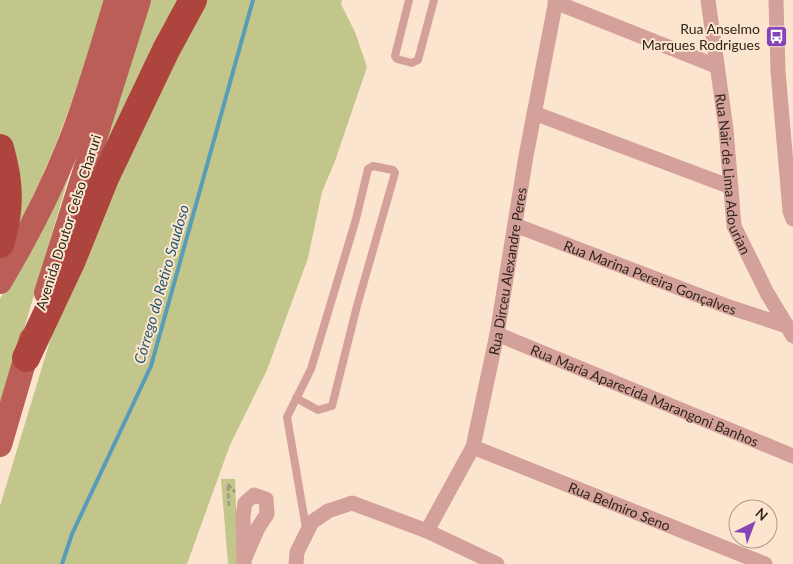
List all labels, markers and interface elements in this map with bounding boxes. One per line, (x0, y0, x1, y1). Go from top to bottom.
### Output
place label: Rua Anselmo Marques Rodrigues (642, 20, 760, 53)
bus stop icon: Rua Anselmo Marques Rodrigues (764, 24, 788, 48)
street label: Rua Nair de Lima Adourian (713, 92, 755, 257)
street label: Avenida Doutor Celso Charuri (32, 132, 104, 312)
street label: Rua Dirceu Alexandre Peres (484, 186, 529, 356)
water label: Córrego do Retiro Saudoso (130, 202, 192, 366)
street label: Rua Marina Pereira Gonçalves (562, 236, 739, 317)
street label: Rua Maria Aparecida Marangoni Banhos (528, 340, 762, 450)
street label: Rua Belmiro Seno (566, 478, 673, 534)
north arrow (728, 499, 778, 549)
text: N (752, 504, 772, 524)

